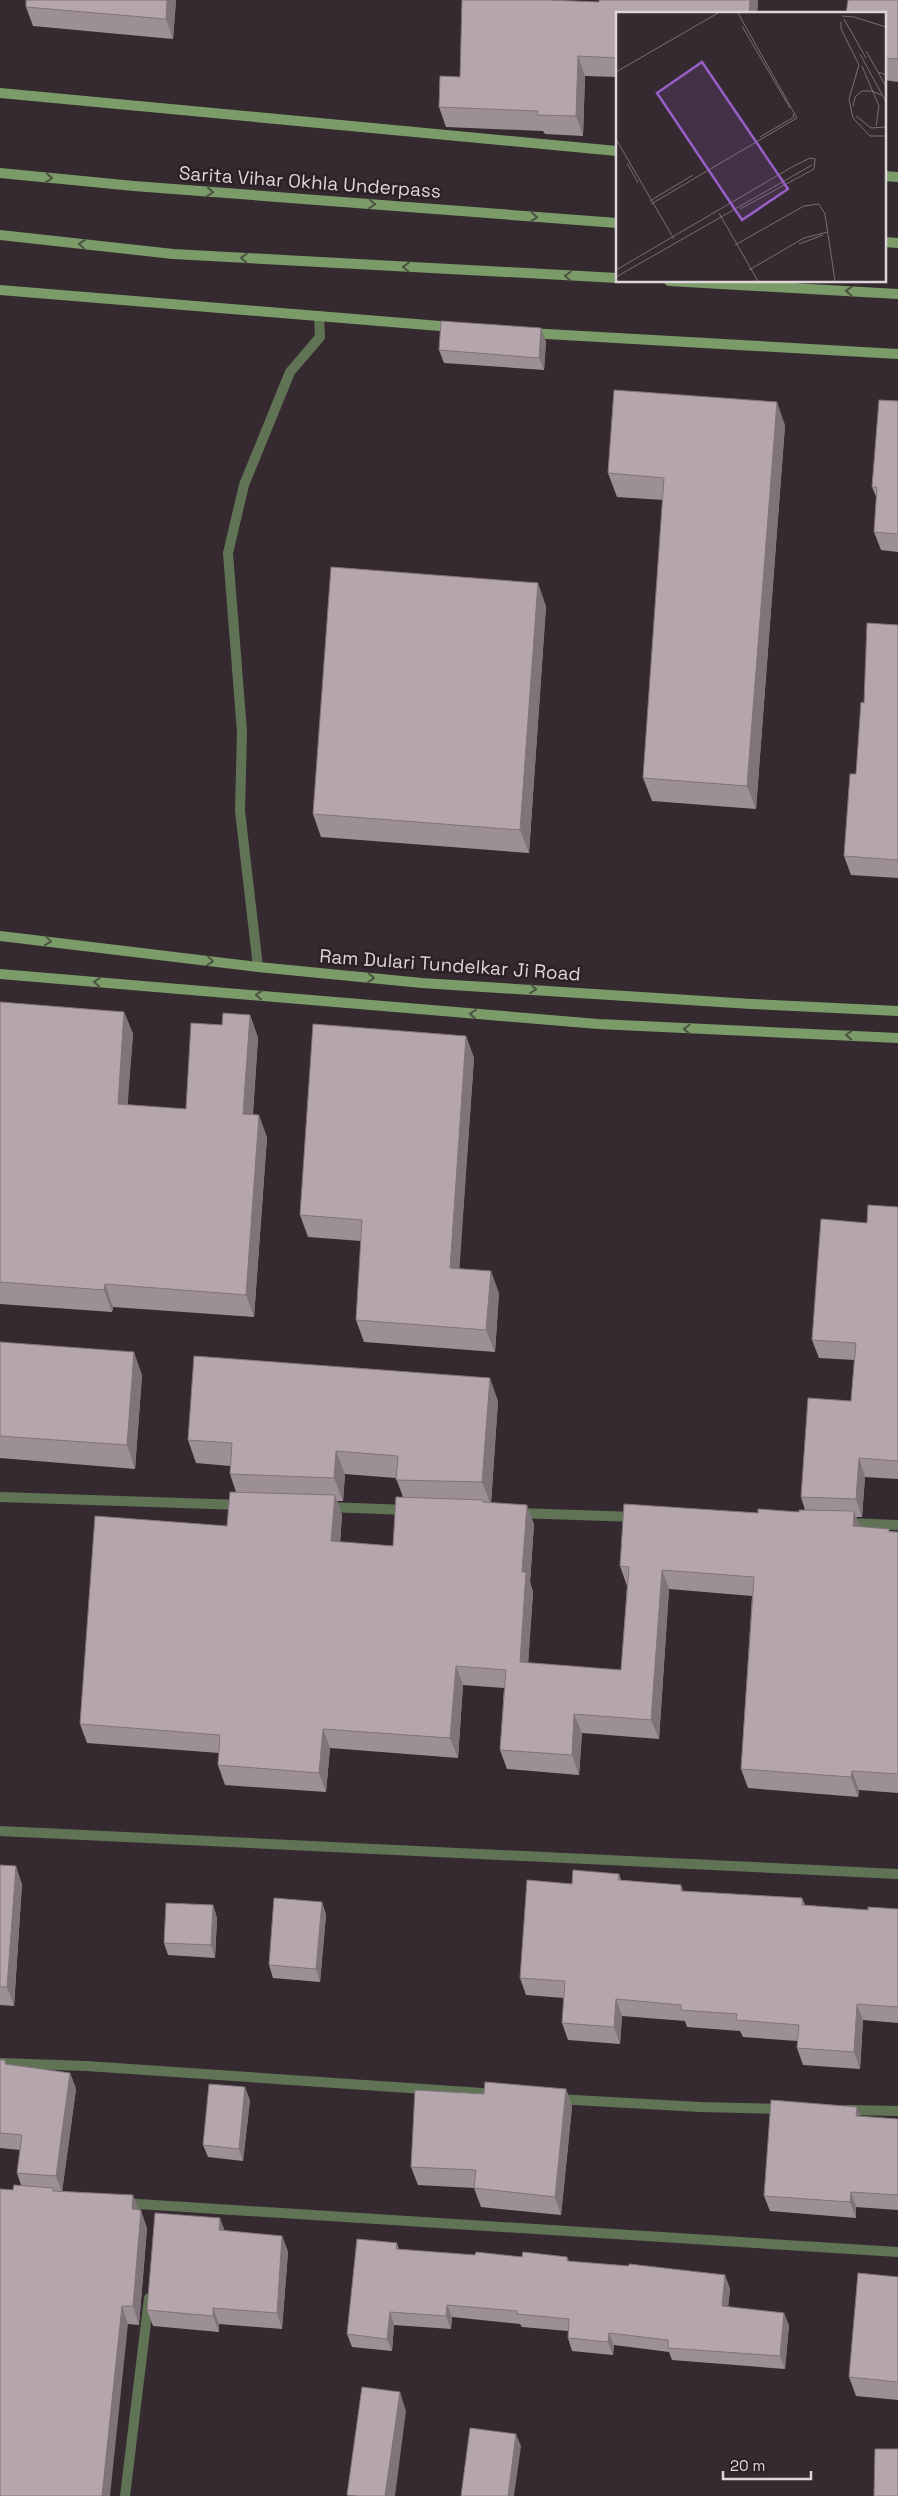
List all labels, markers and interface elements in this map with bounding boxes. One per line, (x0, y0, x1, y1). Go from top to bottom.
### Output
inset map (616, 12, 886, 282)
street label: Sarita Vihar Okhla Underpass (178, 160, 442, 204)
one-way arrow (45, 172, 53, 183)
one-way arrow (207, 186, 215, 197)
one-way arrow (369, 199, 377, 210)
one-way arrow (531, 211, 539, 222)
one-way arrow (77, 239, 85, 250)
one-way arrow (239, 252, 247, 263)
one-way arrow (402, 261, 410, 272)
one-way arrow (564, 270, 572, 281)
one-way arrow (845, 286, 853, 297)
one-way arrow (45, 935, 53, 946)
street label: Ram Dulari Tundelkar Ji Road (319, 943, 581, 987)
one-way arrow (206, 955, 214, 966)
one-way arrow (368, 972, 376, 983)
one-way arrow (93, 976, 101, 987)
one-way arrow (530, 984, 538, 995)
one-way arrow (255, 990, 263, 1001)
one-way arrow (468, 1008, 476, 1019)
one-way arrow (683, 1023, 691, 1034)
one-way arrow (845, 1030, 853, 1041)
scale bar (723, 2448, 810, 2480)
text: 20 m (730, 2456, 765, 2475)

